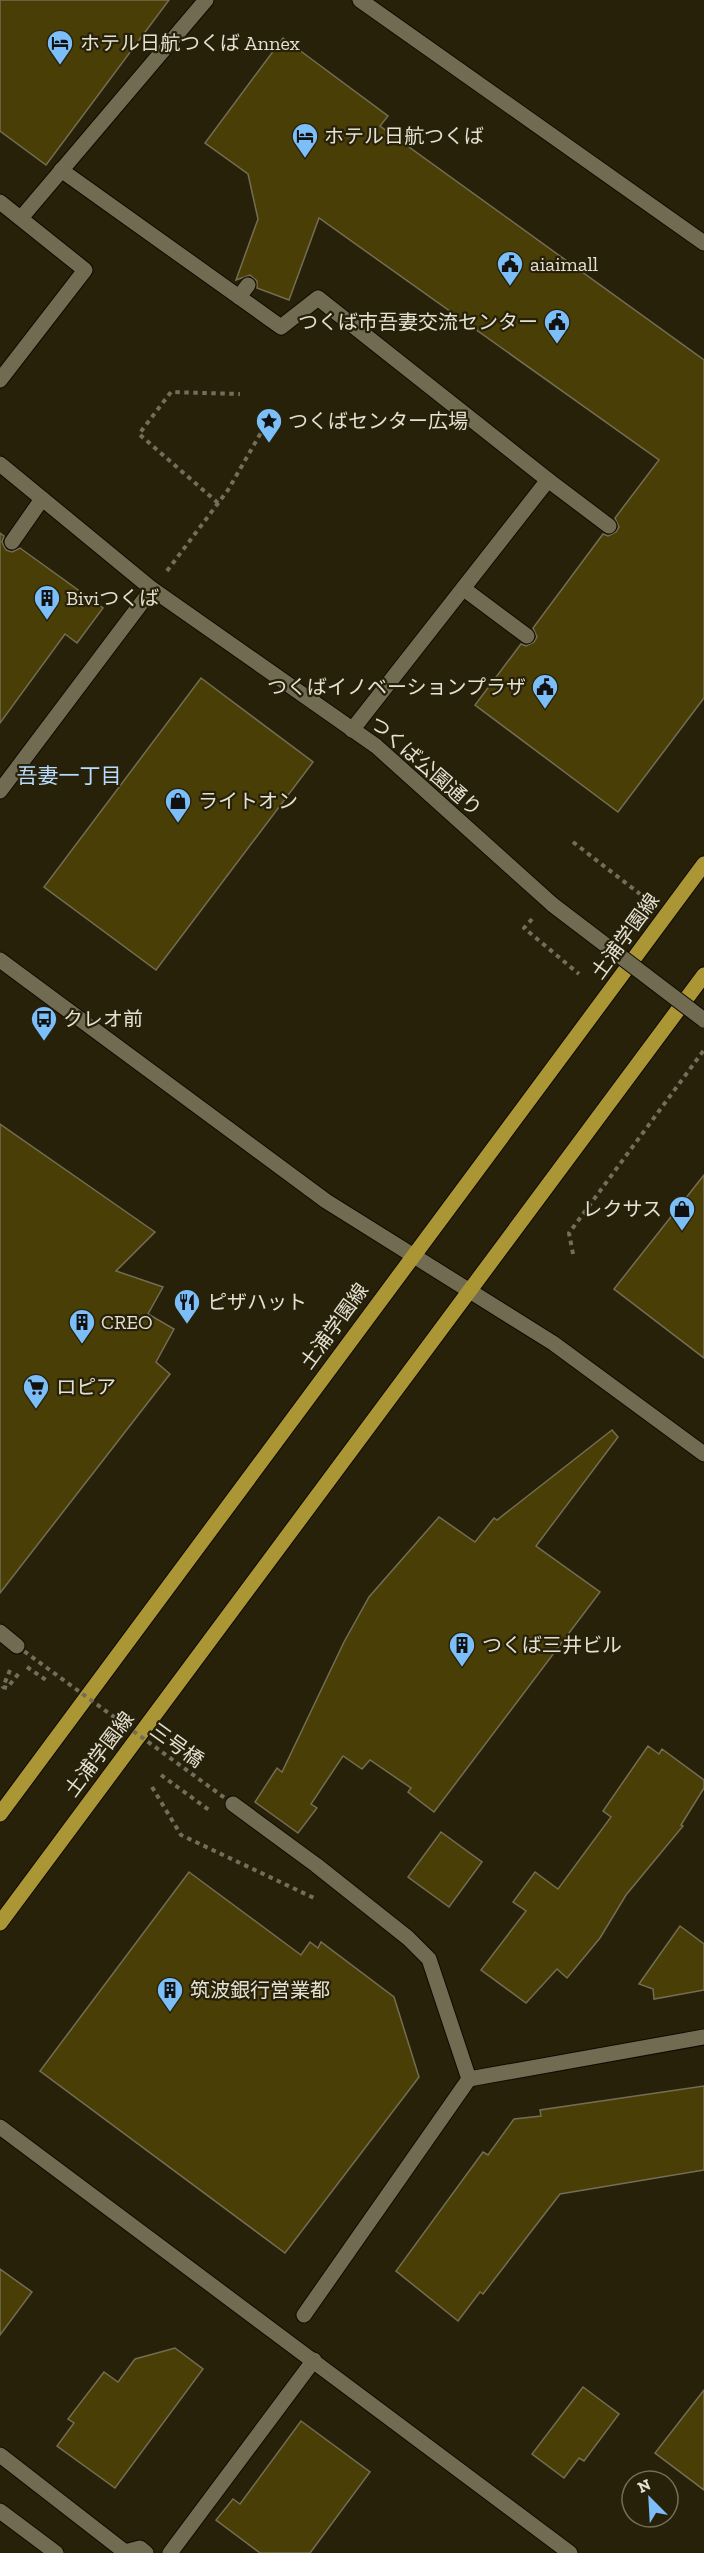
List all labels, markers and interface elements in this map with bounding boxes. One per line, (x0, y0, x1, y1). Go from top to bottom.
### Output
hotel icon: ホテル日航つくば Annex (45, 28, 75, 66)
place label: ホテル日航つくば Annex (80, 31, 300, 55)
hotel icon: ホテル日航つくば (290, 121, 320, 159)
place label: ホテル日航つくば (324, 124, 484, 148)
public building icon: aiaimall (495, 249, 525, 287)
place label: aiaimall (530, 252, 598, 276)
public building icon: つくば市吾妻交流センター (542, 307, 572, 345)
place label: つくば市吾妻交流センター (298, 310, 538, 334)
place icon: つくばセンター広場 (254, 406, 284, 444)
place label: つくばセンター広場 (288, 409, 468, 433)
building icon: Biviつくば (32, 583, 62, 621)
place label: Biviつくば (66, 586, 159, 610)
public building icon: つくばイノベーションプラザ (530, 672, 560, 710)
place label: つくばイノベーションプラザ (267, 675, 526, 699)
street label: つくば公園通り (365, 711, 487, 821)
district label: 吾妻一丁目 (17, 763, 122, 788)
shop icon: ライトオン (163, 786, 193, 824)
place label: ライトオン (198, 789, 298, 813)
street label: 土浦学園線 (586, 888, 664, 984)
bus stop icon: クレオ前 (29, 1004, 59, 1042)
place label: クレオ前 (63, 1007, 143, 1031)
shop icon: レクサス (667, 1194, 697, 1232)
place label: レクサス (582, 1197, 662, 1221)
street label: 土浦学園線 (295, 1278, 373, 1374)
restaurant icon: ピザハット (172, 1287, 202, 1325)
place label: ピザハット (207, 1290, 307, 1314)
building icon: CREO (67, 1307, 97, 1345)
place label: CREO (101, 1310, 153, 1334)
supermarket icon: ロピア (21, 1372, 51, 1410)
place label: ロピア (56, 1375, 116, 1399)
building icon: つくば三井ビル (447, 1630, 477, 1668)
place label: つくば三井ビル (482, 1633, 622, 1657)
street label: 土浦学園線 (59, 1707, 139, 1801)
street label: 三号橋 (146, 1718, 208, 1772)
building icon: 筑波銀行営業都 (155, 1975, 185, 2013)
place label: 筑波銀行営業都 (190, 1978, 330, 2002)
north arrow (620, 2469, 680, 2529)
text: N (635, 2475, 654, 2497)

